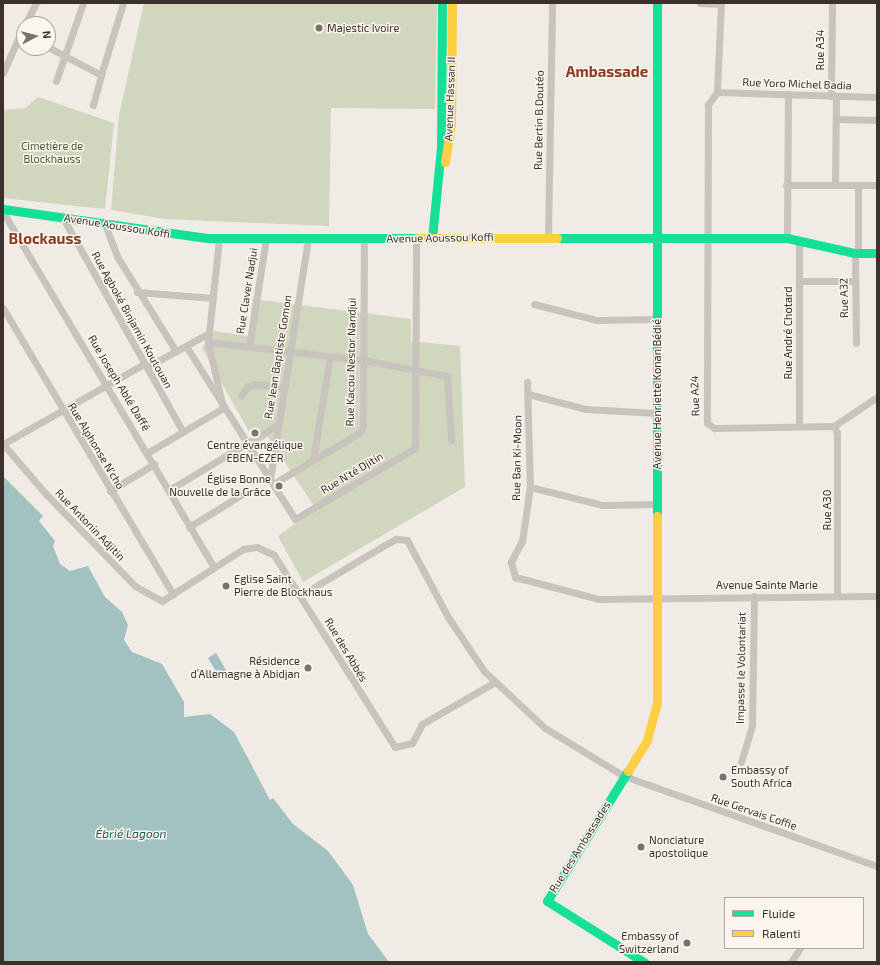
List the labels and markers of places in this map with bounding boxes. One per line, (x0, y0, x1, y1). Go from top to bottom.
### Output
place label: Majestic Ivoire (327, 21, 399, 35)
marker: Majestic Ivoire (314, 23, 324, 33)
marker: Centre évangélique EBEN-EZER (250, 428, 260, 438)
place label: Centre évangélique EBEN-EZER (207, 439, 303, 465)
place label: Église Bonne Nouvelle de la Grâce (169, 473, 271, 499)
marker: Église Bonne Nouvelle de la Grâce (274, 481, 284, 491)
place label: Eglise Saint Pierre de Blockhaus (234, 573, 332, 599)
marker: Eglise Saint Pierre de Blockhaus (221, 581, 231, 591)
place label: Résidence d’Allemagne à Abidjan (190, 655, 300, 681)
marker: Résidence d’Allemagne à Abidjan (303, 663, 313, 673)
place label: Embassy of South Africa (731, 764, 792, 790)
marker: Embassy of South Africa (718, 772, 728, 782)
place label: Nonciature apostolique (649, 834, 708, 860)
marker: Nonciature apostolique (636, 842, 646, 852)
place label: Embassy of Switzerland (619, 930, 679, 956)
marker: Embassy of Switzerland (682, 938, 692, 948)

